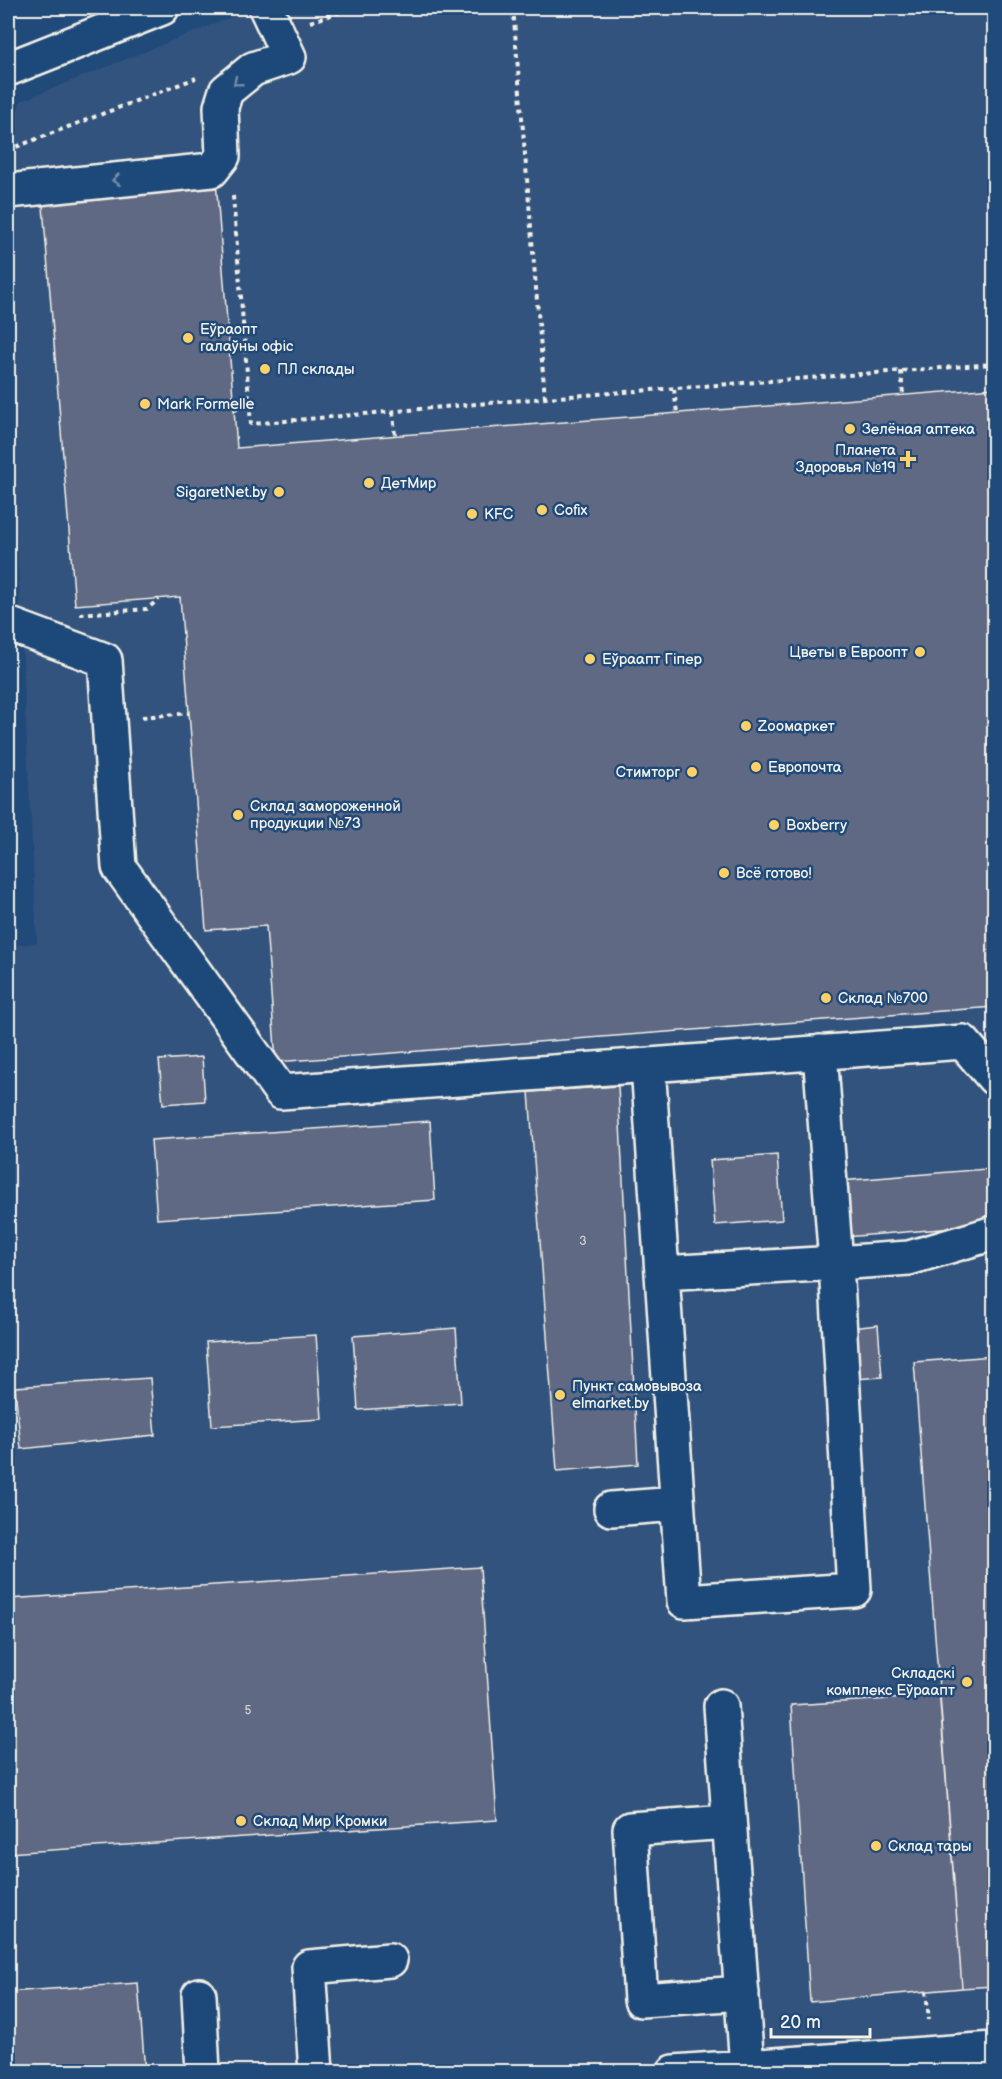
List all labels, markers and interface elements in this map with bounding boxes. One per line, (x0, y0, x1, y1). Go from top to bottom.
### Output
one-way arrow (233, 74, 244, 85)
one-way arrow (111, 173, 121, 186)
place label: Еўраопт галаўны офіс (200, 320, 294, 356)
marker: Еўраопт галаўны офіс (181, 331, 195, 345)
place label: ПЛ склады (277, 360, 354, 379)
marker: ПЛ склады (258, 362, 272, 376)
place label: Mark Formelle (157, 395, 255, 414)
marker: Mark Formelle (138, 397, 152, 411)
place label: Зелёная аптека (862, 420, 975, 439)
marker: Зелёная аптека (843, 422, 857, 436)
place label: Планета Здоровья №19 (796, 441, 896, 477)
marker: Планета Здоровья №19 (901, 452, 915, 466)
place label: ДетМир (381, 474, 437, 493)
marker: ДетМир (362, 476, 376, 490)
place label: SigaretNet.by (176, 483, 267, 502)
marker: SigaretNet.by (272, 485, 286, 499)
place label: Cofix (554, 501, 588, 520)
marker: Cofix (535, 503, 549, 517)
place label: KFC (484, 505, 514, 524)
marker: KFC (465, 507, 479, 521)
place label: Цветы в Евроопт (789, 643, 908, 662)
marker: Цветы в Евроопт (913, 645, 927, 659)
place label: Еўраапт Гіпер (602, 650, 703, 669)
marker: Еўраапт Гіпер (583, 652, 597, 666)
place label: Zooмаркет (757, 717, 835, 736)
marker: Zooмаркет (739, 719, 753, 733)
place label: Европочта (768, 758, 842, 777)
marker: Европочта (749, 760, 763, 774)
place label: Стимторг (616, 763, 680, 782)
marker: Стимторг (685, 765, 699, 779)
place label: Склад замороженной продукции №73 (250, 797, 401, 833)
marker: Склад замороженной продукции №73 (231, 808, 245, 822)
place label: Boxberry (786, 816, 847, 835)
marker: Boxberry (767, 818, 781, 832)
place label: Всё готово! (736, 864, 812, 883)
marker: Всё готово! (717, 866, 731, 880)
place label: Склад №700 (838, 989, 928, 1008)
marker: Склад №700 (819, 991, 833, 1005)
house number: 3 (579, 1234, 587, 1249)
place label: Пункт самовывоза elmarket.by (572, 1377, 702, 1413)
marker: Пункт самовывоза elmarket.by (553, 1388, 567, 1402)
place label: Складскі комплекс Еўраапт (826, 1664, 955, 1700)
marker: Складскі комплекс Еўраапт (960, 1675, 974, 1689)
house number: 5 (245, 1703, 252, 1718)
place label: Склад Мир Кромки (253, 1812, 387, 1831)
marker: Склад Мир Кромки (234, 1814, 248, 1828)
place label: Склад тары (888, 1837, 971, 1856)
marker: Склад тары (869, 1839, 883, 1853)
scale bar (771, 2001, 870, 2039)
text: 20 m (780, 2012, 821, 2033)

